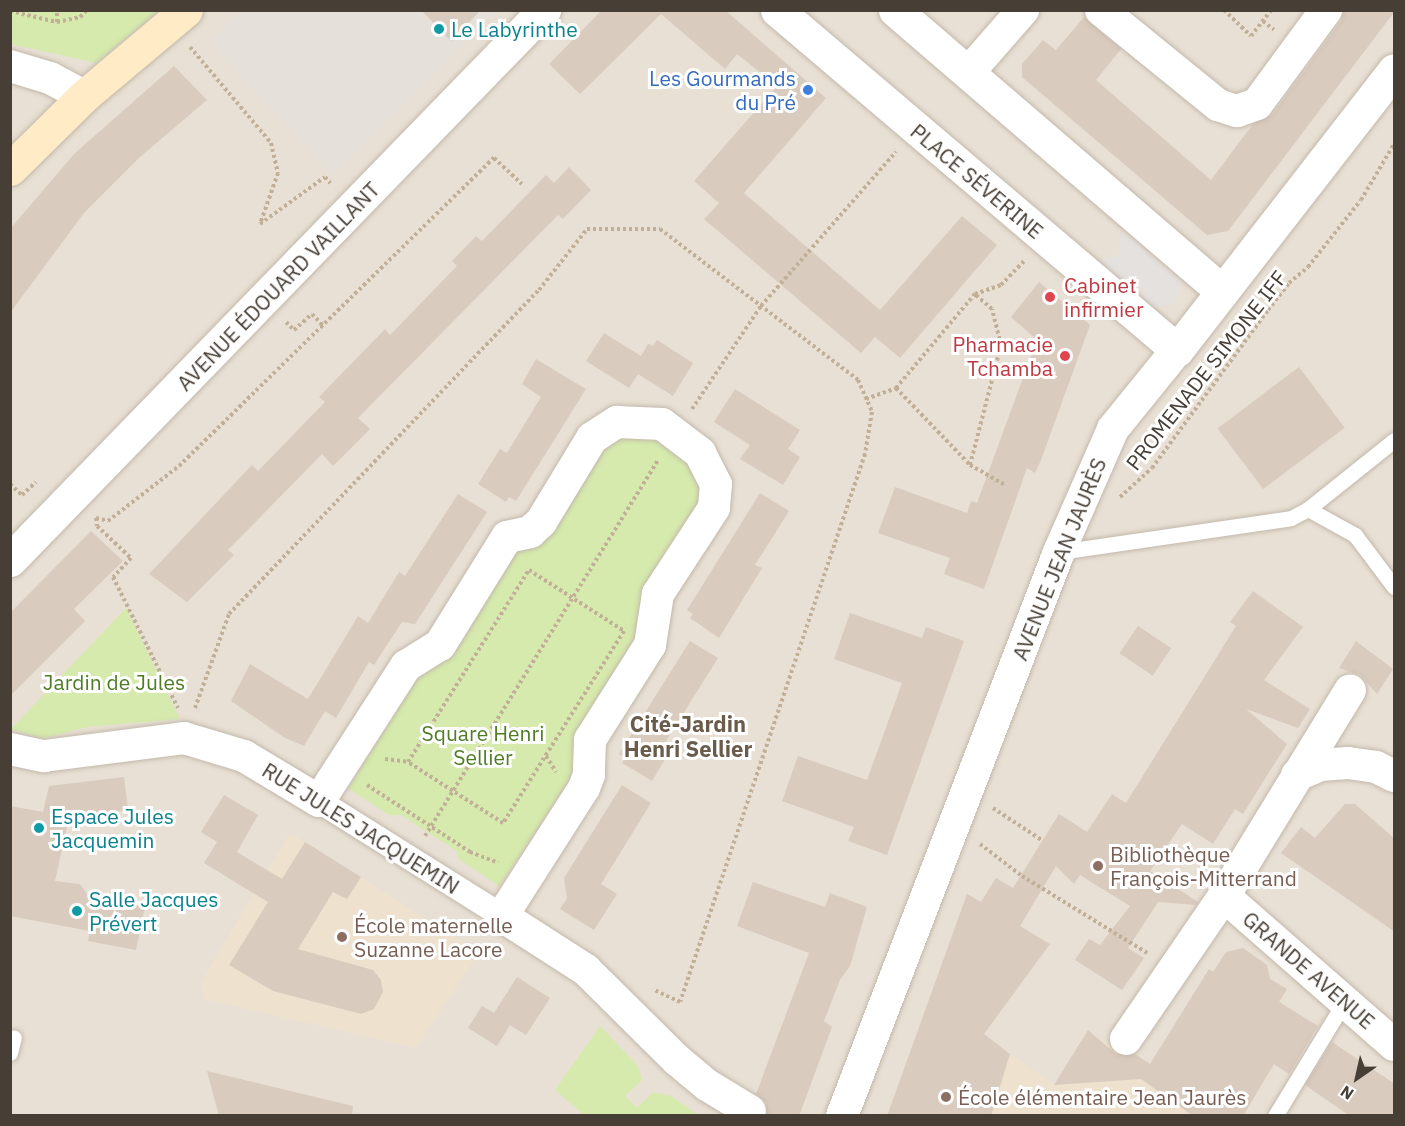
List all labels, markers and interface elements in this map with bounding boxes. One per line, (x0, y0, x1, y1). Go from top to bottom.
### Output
place label: Le Labyrinthe (451, 16, 578, 42)
marker: Le Labyrinthe (432, 22, 446, 36)
place label: Les Gourmands du Pré (649, 65, 796, 115)
marker: Les Gourmands du Pré (801, 83, 815, 97)
street label: PLACE SÉVERINE (906, 118, 1048, 244)
street label: AVENUE ÉDOUARD VAILLANT (171, 176, 385, 396)
street label: PROMENADE SIMONE IFF (1120, 265, 1292, 475)
place label: Cabinet infirmier (1064, 272, 1144, 322)
marker: Cabinet infirmier (1041, 288, 1059, 306)
place label: Pharmacie Tchamba (953, 331, 1053, 381)
marker: Pharmacie Tchamba (1058, 349, 1072, 363)
street label: AVENUE JEAN JAURÈS (1007, 454, 1111, 664)
park label: Jardin de Jules (43, 669, 185, 695)
district label: Cité-Jardin Henri Sellier (624, 710, 752, 762)
park label: Square Henri Sellier (422, 720, 544, 770)
street label: RUE JULES JACQUEMIN (258, 757, 464, 899)
place label: Espace Jules Jacquemin (51, 803, 174, 853)
marker: Espace Jules Jacquemin (32, 821, 46, 835)
place label: Bibliothèque François-Mitterrand (1110, 841, 1297, 891)
marker: Bibliothèque François-Mitterrand (1091, 859, 1105, 873)
place label: Salle Jacques Prévert (89, 886, 218, 936)
marker: Salle Jacques Prévert (70, 904, 84, 918)
street label: GRANDE AVENUE (1238, 906, 1380, 1034)
place label: École maternelle Suzanne Lacore (354, 912, 513, 962)
marker: École maternelle Suzanne Lacore (335, 930, 349, 944)
north arrow (1327, 1048, 1387, 1108)
text: N (1337, 1081, 1357, 1104)
place label: École élémentaire Jean Jaurès (958, 1084, 1246, 1110)
marker: École élémentaire Jean Jaurès (939, 1090, 953, 1104)

